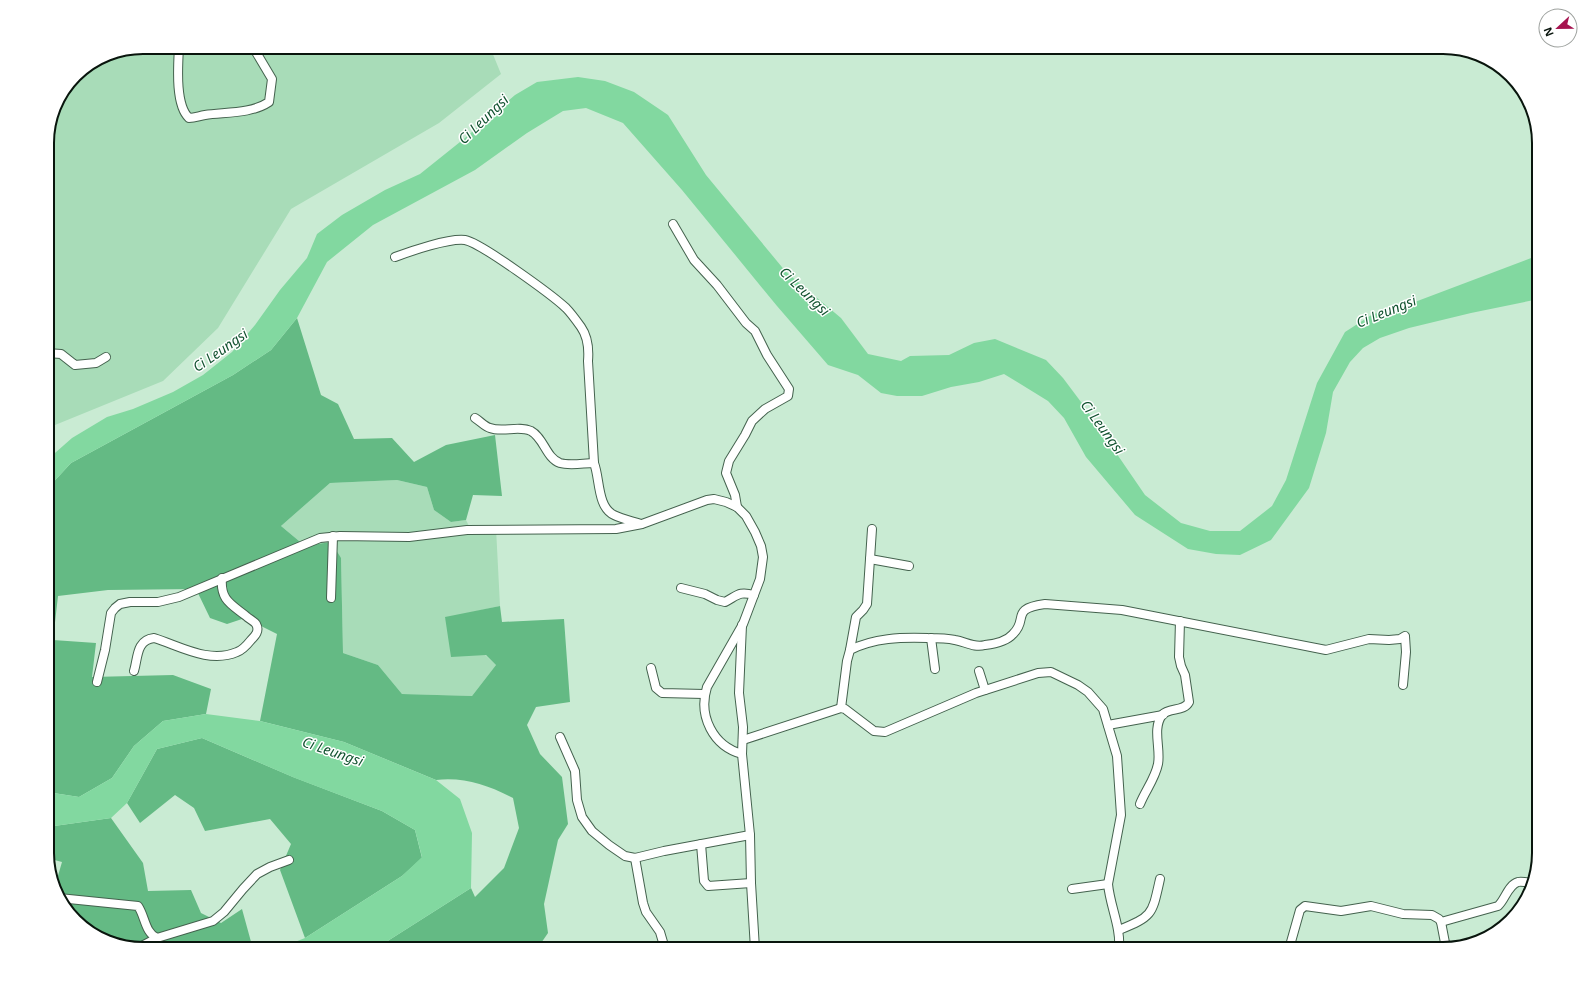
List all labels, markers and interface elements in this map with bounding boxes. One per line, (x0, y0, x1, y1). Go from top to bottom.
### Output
north arrow (1538, 8, 1578, 48)
text: N (1540, 25, 1557, 39)
water label: Ci Leungsi (454, 90, 513, 148)
water label: Ci Leungsi (776, 262, 835, 320)
water label: Ci Leungsi (1353, 290, 1419, 332)
water label: Ci Leungsi (189, 324, 252, 376)
water label: Ci Leungsi (1077, 396, 1129, 458)
water label: Ci Leungsi (300, 732, 366, 770)

